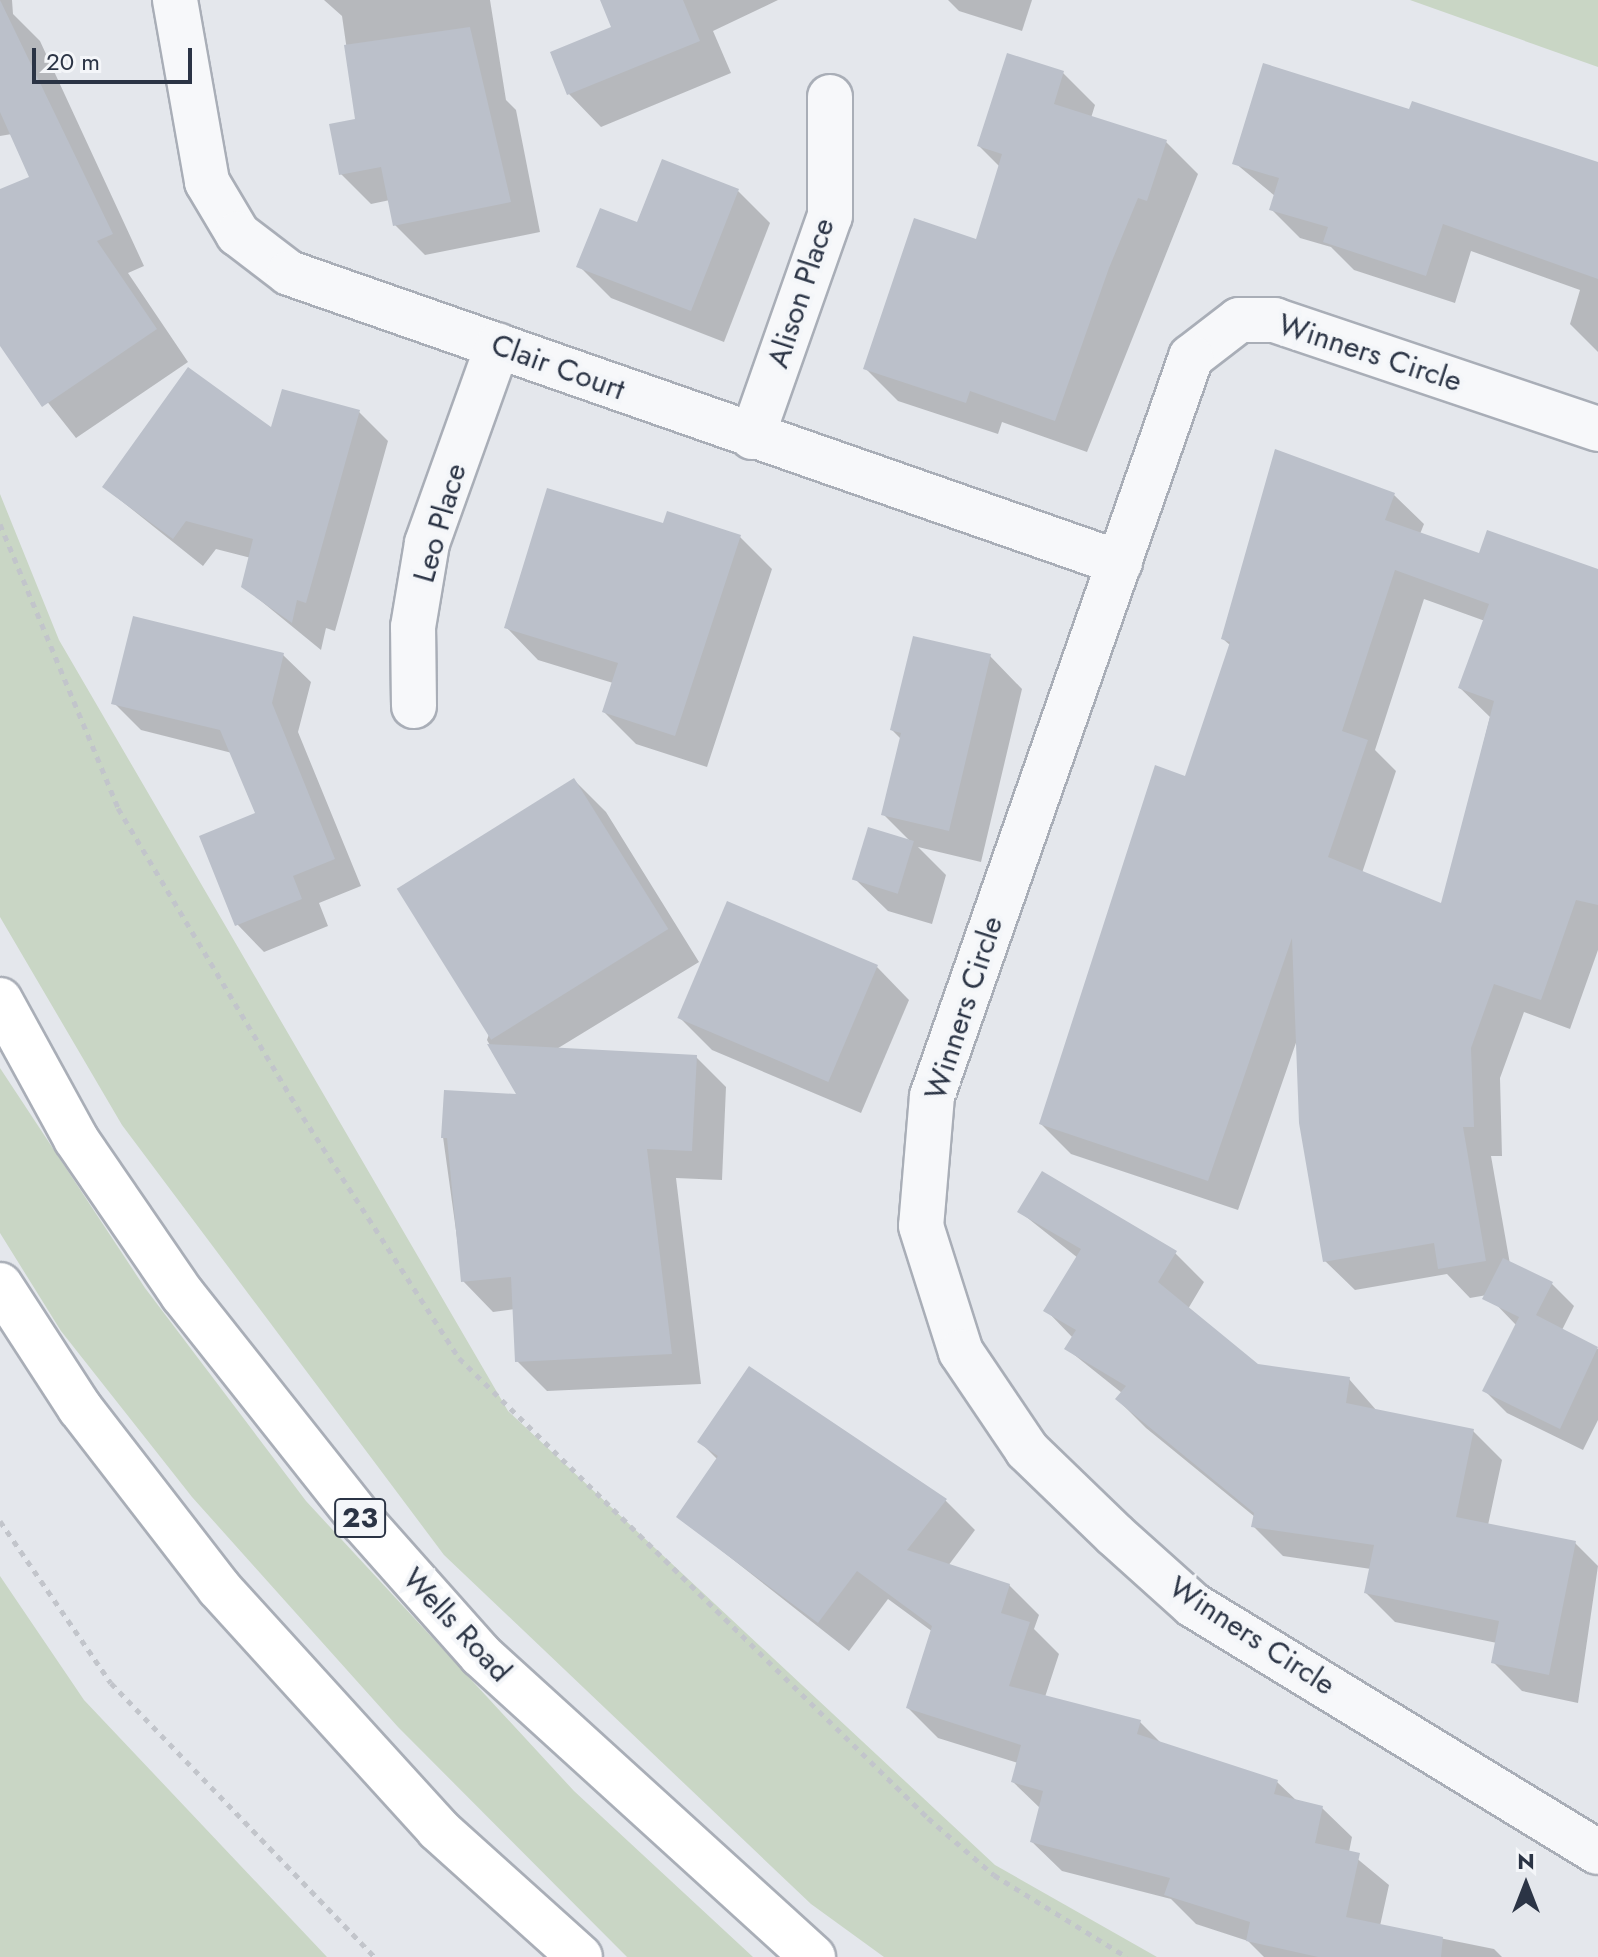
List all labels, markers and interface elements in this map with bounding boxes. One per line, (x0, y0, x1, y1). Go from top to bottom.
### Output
scale bar (36, 32, 196, 82)
text: 20 m (46, 44, 100, 79)
street label: Alison Place (760, 214, 842, 372)
street label: Winners Circle (1274, 306, 1466, 400)
street label: Clair Court (486, 326, 630, 408)
street label: Leo Place (406, 459, 474, 587)
street label: Winners Circle (917, 912, 1011, 1104)
road number: 23 (334, 1494, 386, 1542)
street label: Wells Road (395, 1561, 519, 1689)
street label: Winners Circle (1162, 1569, 1342, 1703)
north arrow (1486, 1845, 1566, 1925)
text: N (1517, 1845, 1535, 1877)

